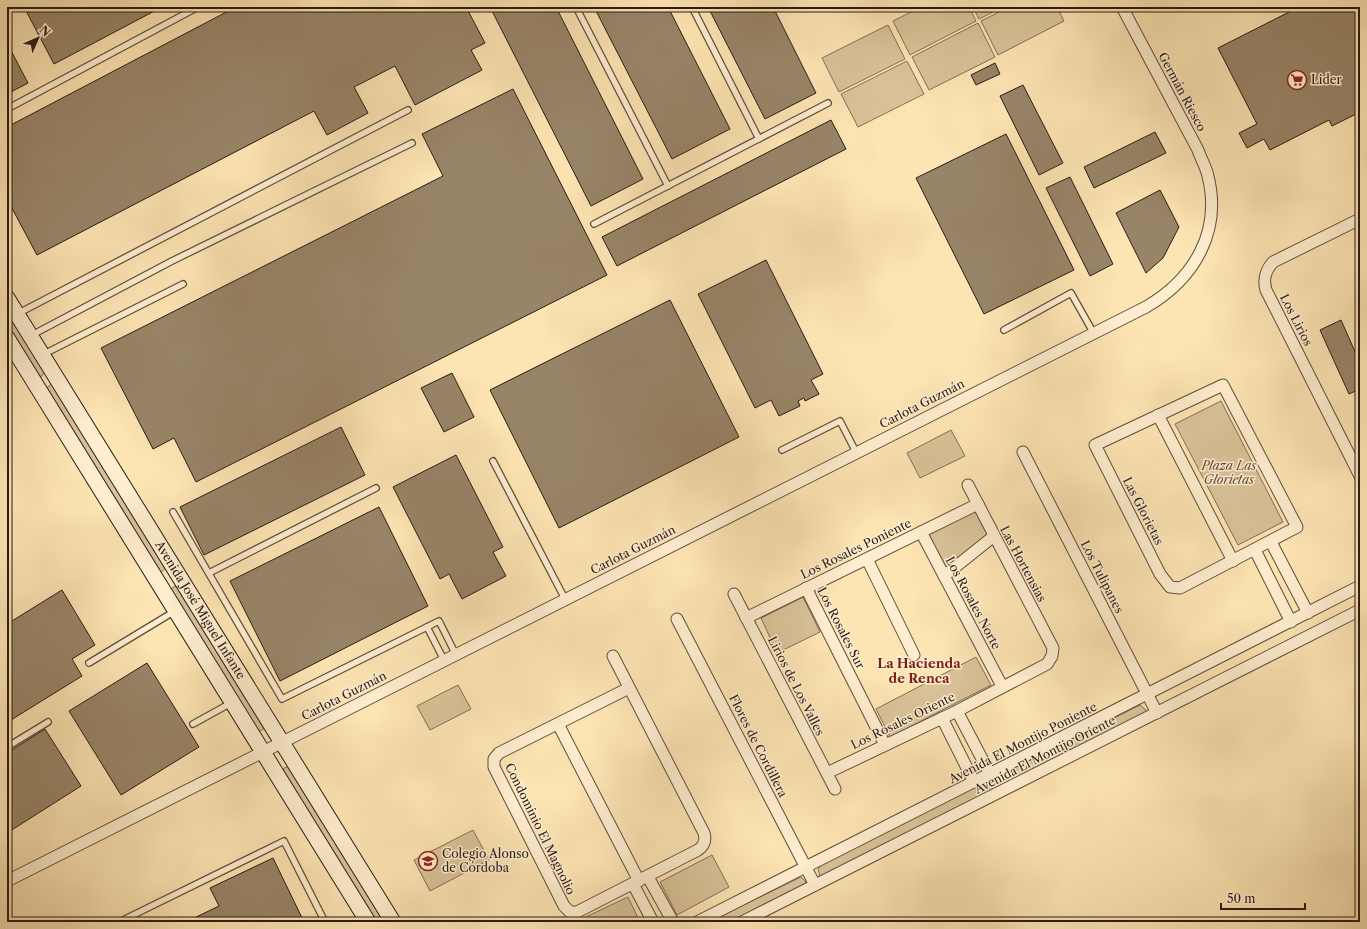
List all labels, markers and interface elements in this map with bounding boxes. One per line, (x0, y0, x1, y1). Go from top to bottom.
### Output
north arrow (18, 18, 58, 58)
text: N (37, 23, 54, 40)
street label: Germán Riesco (1155, 50, 1210, 134)
supermarket icon: Lider (1286, 69, 1308, 91)
place label: Lider (1311, 72, 1342, 87)
street label: Los Lirios (1277, 291, 1316, 348)
street label: Carlota Guzmán (877, 375, 967, 431)
park label: Plaza Las Glorietas (1201, 458, 1257, 487)
street label: Las Glorietas (1120, 474, 1167, 547)
street label: Los Rosales Poniente (798, 515, 914, 582)
street label: Carlota Guzmán (588, 521, 678, 577)
street label: Las Hortensias (997, 523, 1050, 604)
street label: Avenida José Miguel Infante (152, 537, 249, 682)
street label: Los Tulipanes (1078, 538, 1127, 616)
street label: Los Rosales Norte (943, 554, 1004, 652)
street label: Los Rosales Sur (814, 584, 868, 671)
street label: Lirios de Los Valles (765, 634, 828, 738)
district label: La Hacienda de Renca (877, 655, 961, 686)
street label: Carlota Guzmán (299, 667, 389, 723)
street label: Los Rosales Oriente (848, 689, 957, 752)
street label: Flores de Cordillera (726, 692, 791, 800)
street label: Avenida El Montijo Poniente (945, 699, 1099, 787)
street label: Avenida El Montijo Oriente (971, 712, 1118, 797)
street label: Condominio El Magnolio (502, 761, 579, 897)
place label: Colegio Alonso de Córdoba (442, 846, 529, 875)
school or university icon: Colegio Alonso de Córdoba (417, 850, 439, 872)
scale bar (1221, 885, 1305, 911)
text: 50 m (1227, 891, 1256, 906)

